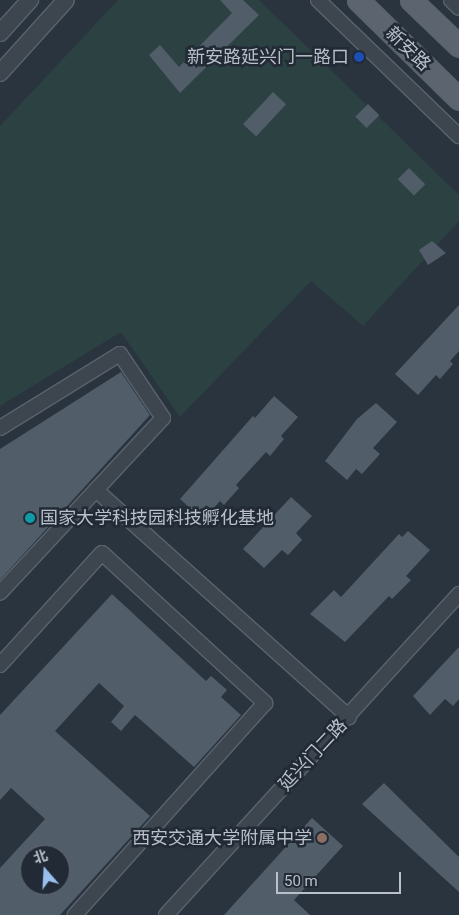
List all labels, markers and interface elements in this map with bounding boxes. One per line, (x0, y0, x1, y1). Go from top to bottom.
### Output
street label: 新安路 (381, 22, 435, 76)
place label: 新安路延兴门一路口 (187, 46, 349, 68)
marker: 新安路延兴门一路口 (353, 51, 365, 63)
place label: 国家大学科技园科技孵化基地 (40, 507, 274, 529)
marker: 国家大学科技园科技孵化基地 (24, 512, 36, 524)
street label: 延兴门二路 (274, 715, 352, 795)
place label: 西安交通大学附属中学 (132, 827, 312, 849)
marker: 西安交通大学附属中学 (316, 832, 328, 844)
north arrow (20, 845, 70, 895)
text: 北 (31, 847, 50, 867)
scale bar (279, 862, 404, 894)
text: 50 m (284, 872, 318, 890)

